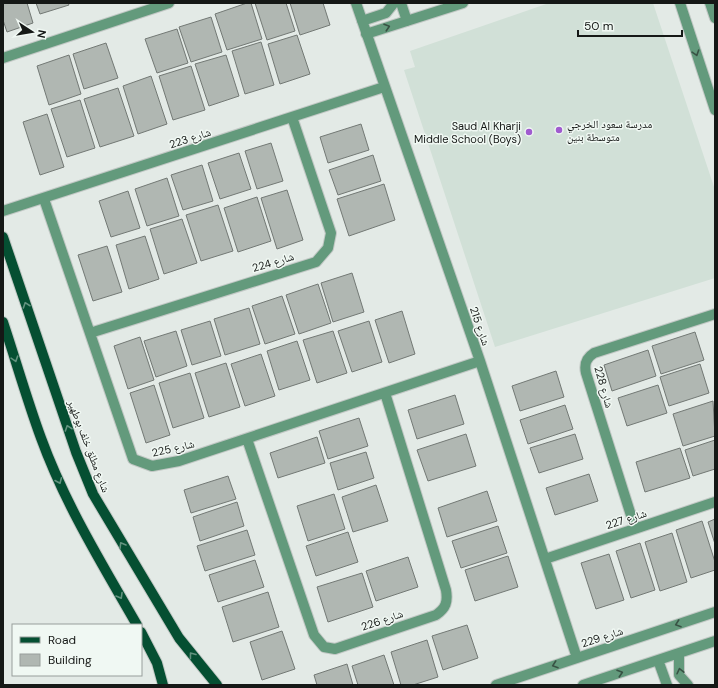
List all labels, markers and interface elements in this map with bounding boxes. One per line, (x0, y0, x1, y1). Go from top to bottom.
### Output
north arrow (12, 12, 52, 52)
scale bar (578, 12, 682, 38)
text: 50 m (584, 18, 613, 34)
one-way arrow (383, 23, 390, 32)
text: N (34, 29, 49, 39)
one-way arrow (692, 50, 700, 57)
place label: مدرسة سعود الخرجي متوسطة بنين (567, 117, 652, 144)
place label: Saud Al Kharji Middle School (Boys) (414, 119, 521, 146)
street label: شارع 223 (167, 125, 213, 151)
marker: مدرسة سعود الخرجي متوسطة بنين (554, 125, 564, 135)
marker: Saud Al Kharji Middle School (Boys) (524, 127, 534, 137)
street label: شارع 224 (250, 249, 296, 275)
one-way arrow (22, 301, 31, 308)
street label: شارع 215 (467, 305, 493, 347)
one-way arrow (10, 355, 19, 362)
street label: شارع 228 (591, 364, 617, 410)
street label: شارع مطلق خلف بوطهير (65, 397, 113, 494)
one-way arrow (64, 424, 73, 431)
street label: شارع 225 (150, 436, 196, 460)
one-way arrow (54, 477, 62, 485)
street label: شارع 227 (604, 506, 648, 532)
one-way arrow (120, 542, 127, 549)
one-way arrow (116, 592, 123, 599)
street label: شارع 226 (359, 606, 405, 634)
one-way arrow (675, 620, 682, 628)
legend (12, 624, 142, 676)
street label: شارع 229 (579, 624, 625, 650)
text: Road (48, 632, 76, 648)
text: Building (48, 652, 92, 668)
one-way arrow (190, 653, 197, 660)
one-way arrow (551, 660, 558, 669)
one-way arrow (676, 667, 684, 674)
one-way arrow (616, 669, 623, 677)

